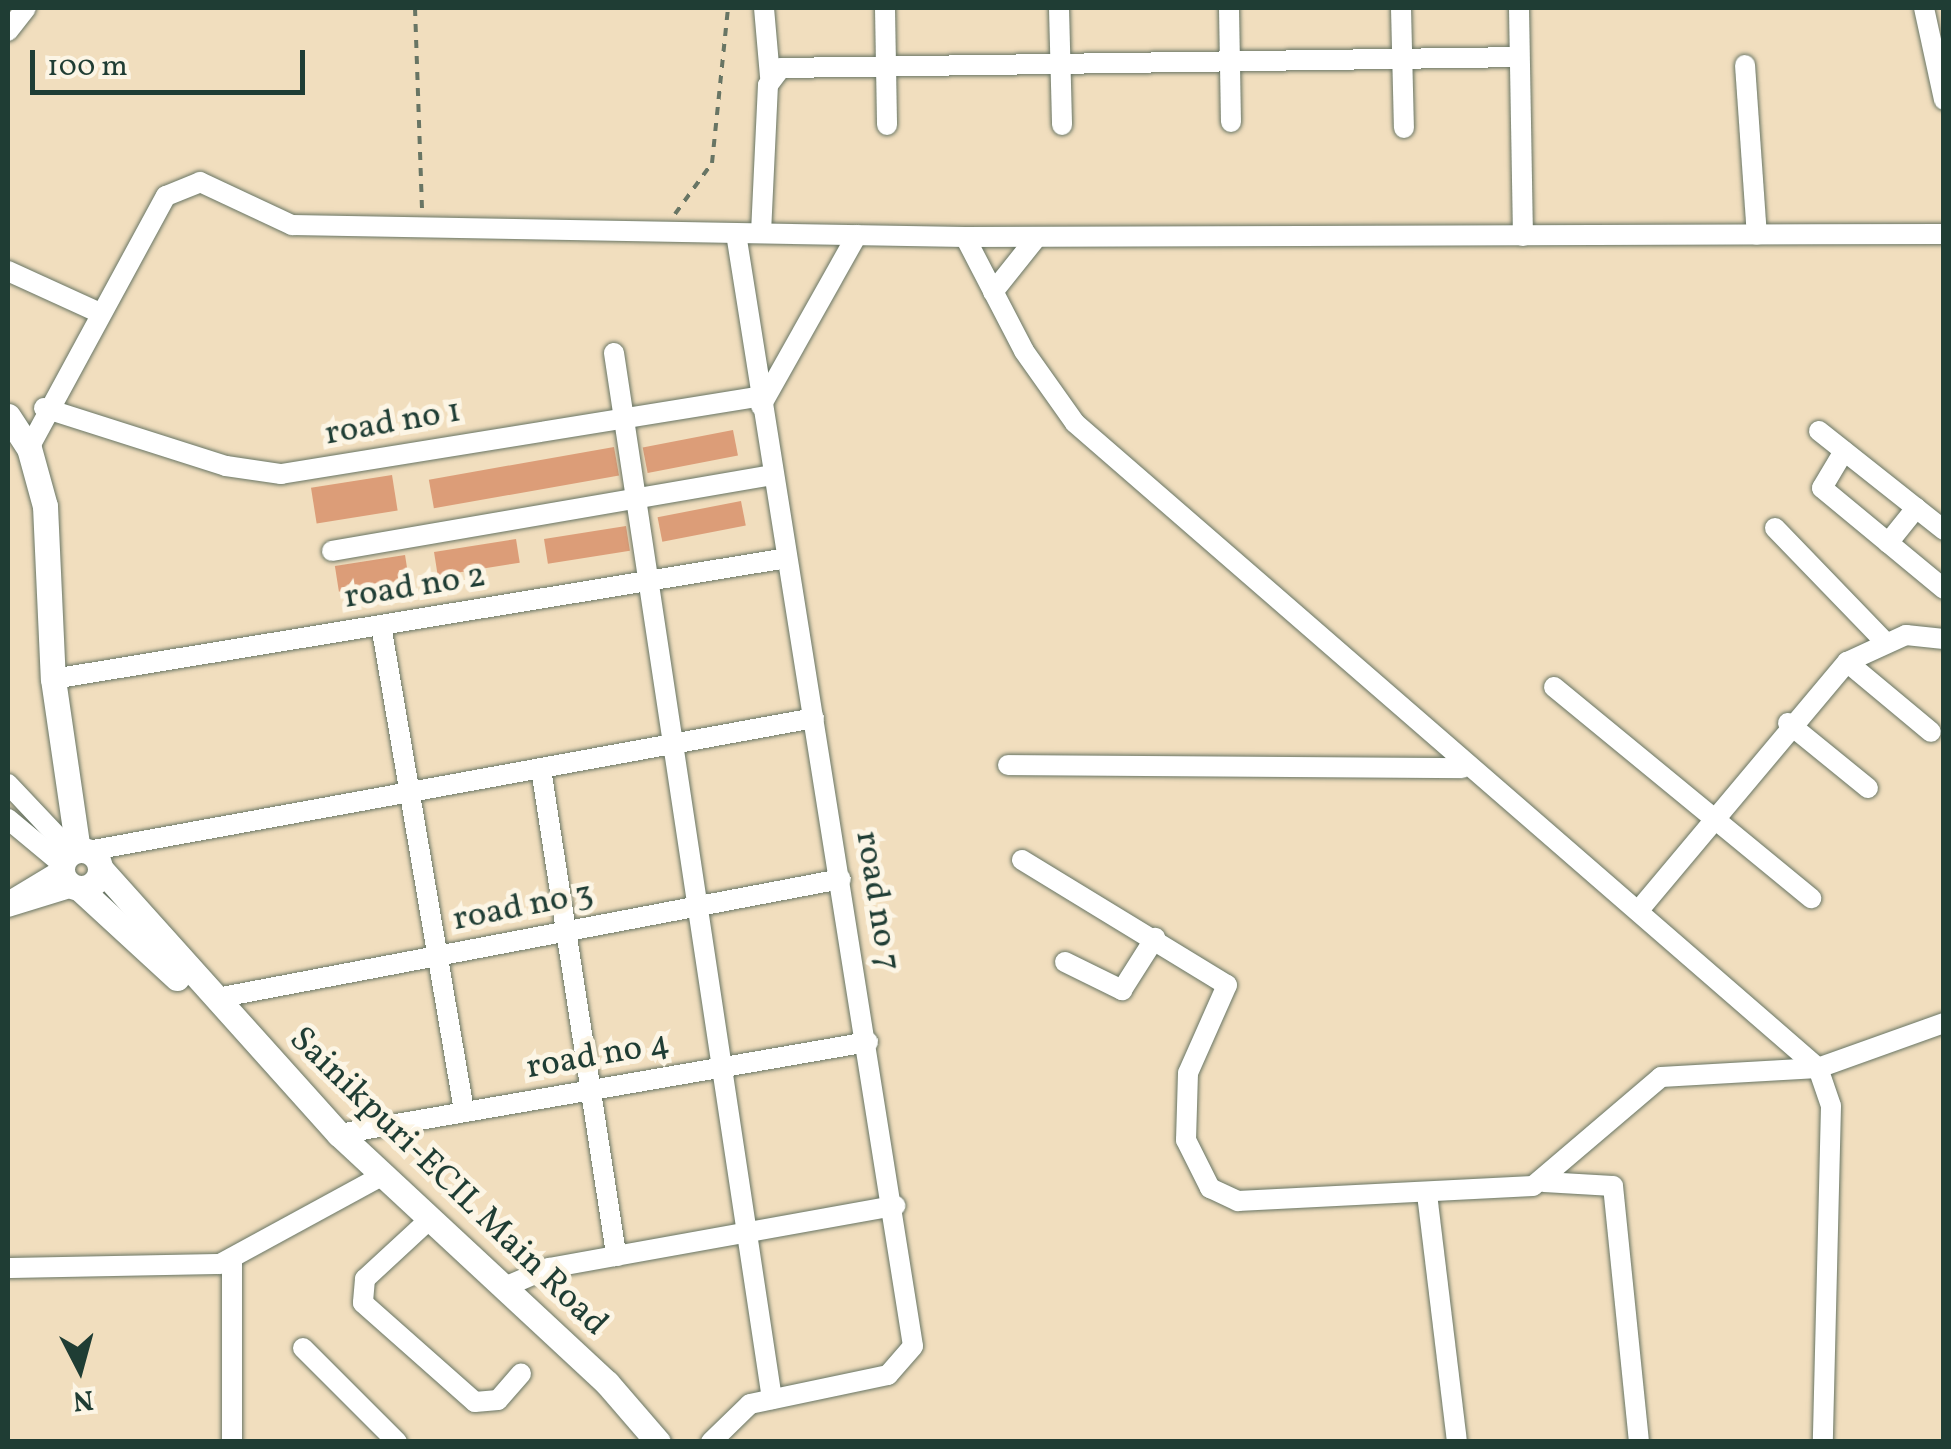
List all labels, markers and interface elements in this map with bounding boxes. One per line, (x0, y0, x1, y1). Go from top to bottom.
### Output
scale bar (35, 30, 310, 92)
text: 100 m (47, 46, 128, 88)
street label: road no 1 (322, 390, 464, 456)
street label: road no 2 (341, 555, 489, 619)
street label: road no 7 (845, 828, 909, 974)
street label: road no 3 (449, 873, 597, 941)
street label: Sainikpuri-ECIL Main Road (280, 1019, 616, 1345)
street label: road no 4 (523, 1023, 673, 1089)
north arrow (30, 1319, 130, 1419)
text: N (71, 1379, 95, 1420)

